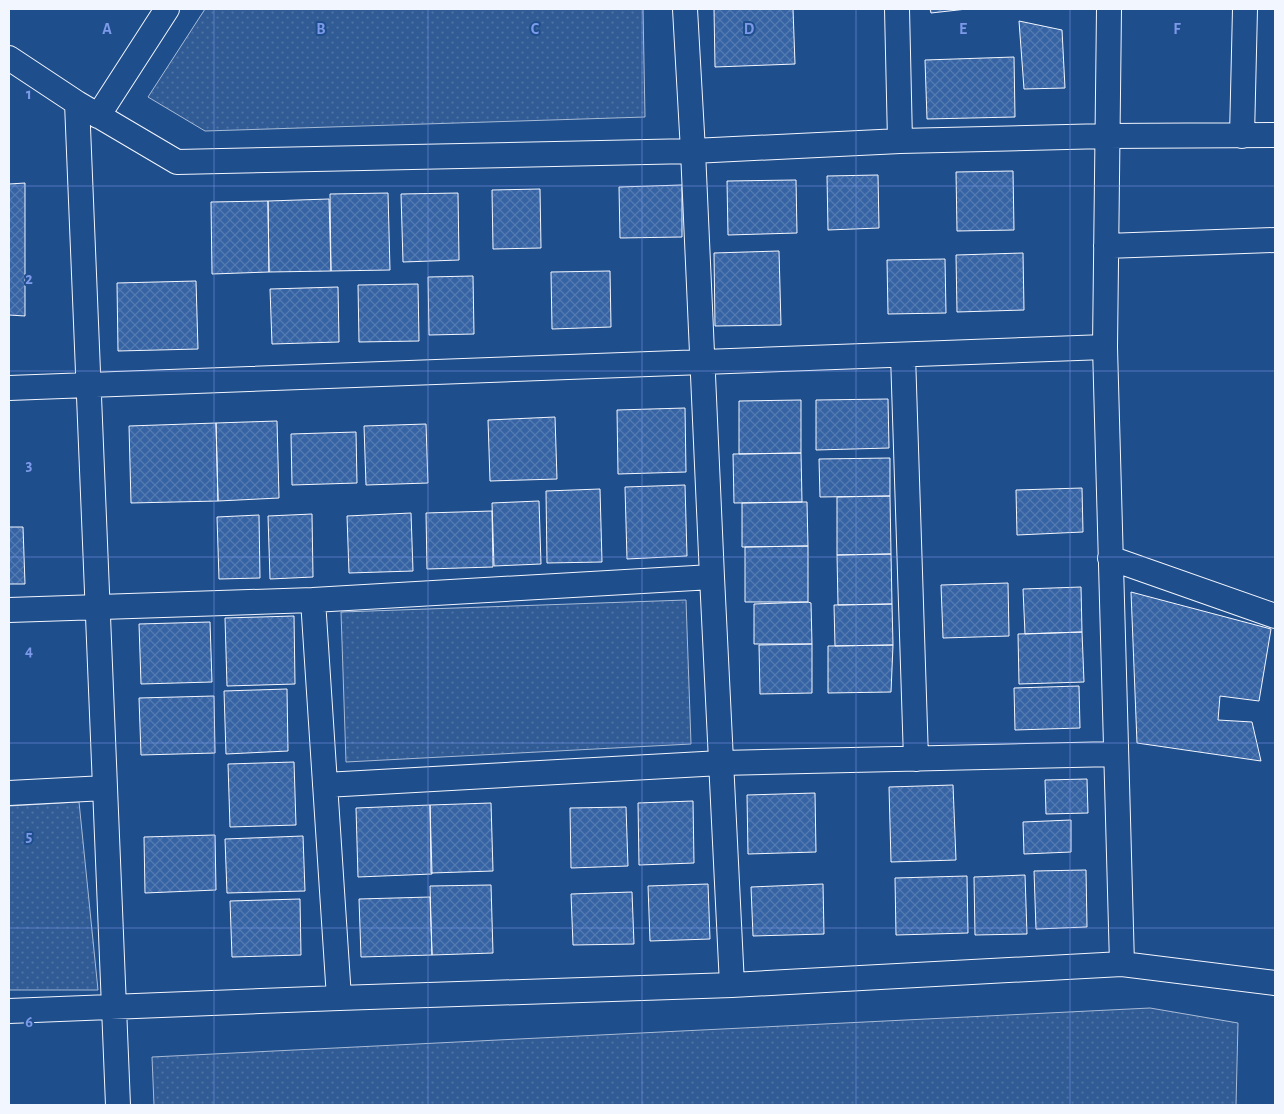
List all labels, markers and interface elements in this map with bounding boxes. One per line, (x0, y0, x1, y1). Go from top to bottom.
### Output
text: A (102, 21, 112, 37)
text: B (316, 21, 326, 37)
text: C (531, 21, 540, 37)
text: D (744, 21, 755, 37)
text: E (959, 21, 967, 37)
text: F (1173, 21, 1181, 37)
text: 1 (26, 86, 32, 102)
text: 2 (25, 271, 33, 287)
text: 3 (26, 457, 33, 473)
text: 4 (25, 643, 33, 659)
text: 5 (26, 828, 33, 844)
text: 6 (25, 1014, 33, 1030)

